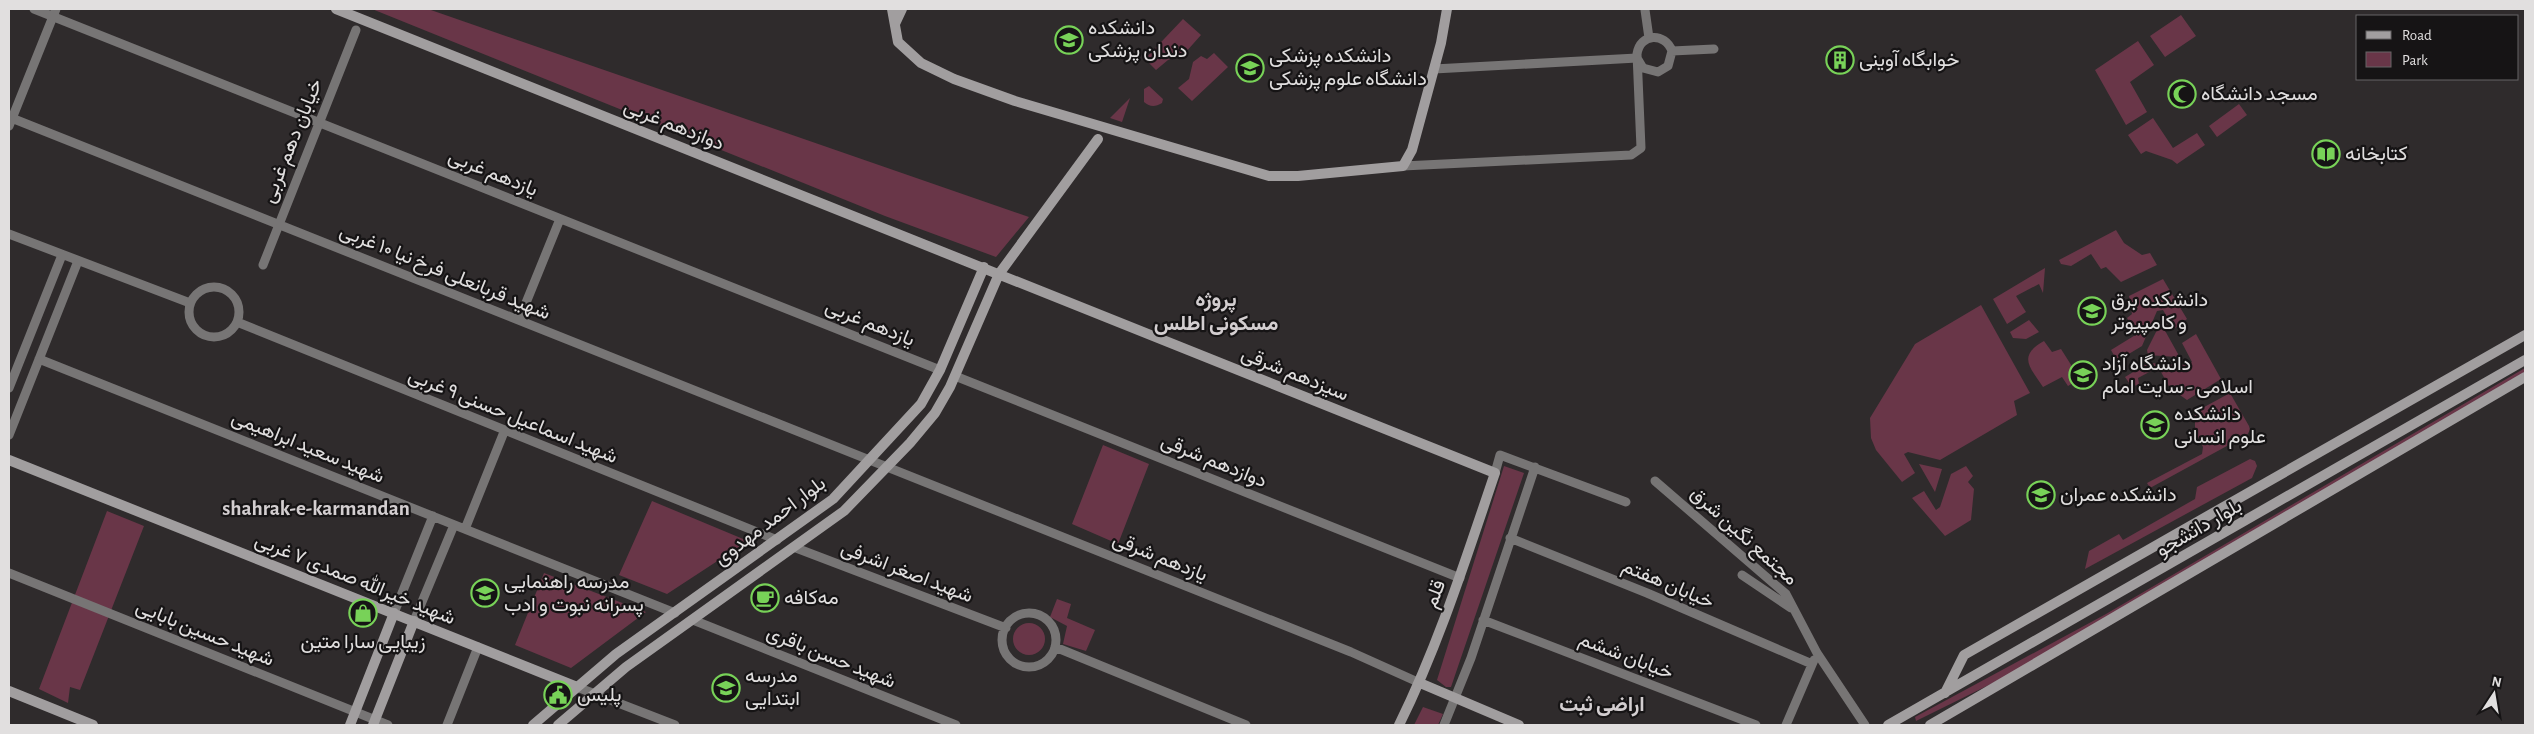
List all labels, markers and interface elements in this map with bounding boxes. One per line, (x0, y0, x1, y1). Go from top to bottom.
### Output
legend (2356, 15, 2519, 80)
place label: دانشکده دندان پزشکی (1088, 18, 1187, 64)
school or university icon: دانشکده دندان پزشکی (1054, 25, 1084, 55)
text: Road (2402, 28, 2432, 43)
building icon: خوابگاه آوینی (1825, 45, 1855, 75)
place label: دانشکده پزشکی دانشگاه علوم پزشکی (1269, 46, 1427, 92)
place label: خوابگاه آوینی (1859, 49, 1959, 72)
school or university icon: دانشکده پزشکی دانشگاه علوم پزشکی (1235, 53, 1265, 83)
text: Park (2402, 53, 2428, 68)
street label: خیابان دهم غربی (258, 76, 328, 207)
mosque icon: مسجد دانشگاه (2167, 79, 2197, 109)
place label: مسجد دانشگاه (2201, 84, 2318, 105)
street label: دوازدهم غربی (620, 96, 727, 156)
library icon: کتابخانه (2311, 139, 2341, 169)
place label: کتابخانه (2345, 144, 2408, 165)
street label: یازدهم غربی (445, 146, 541, 202)
street label: شهید قربانعلی فرخ نیا ۱۰ غربی (336, 221, 553, 326)
district label: پروژه مسکونی اطلس (1154, 289, 1278, 336)
place label: دانشکده برق و کامپیوتر (2110, 290, 2208, 336)
street label: یازدهم غربی (822, 296, 918, 352)
school or university icon: دانشکده برق و کامپیوتر (2077, 296, 2107, 326)
street label: سیزدهم شرقی (1238, 343, 1351, 406)
place label: دانشگاه آزاد اسلامی - سایت امام (2102, 353, 2253, 399)
school or university icon: دانشگاه آزاد اسلامی - سایت امام (2068, 360, 2098, 390)
street label: شهید اسماعیل حسنی ۹ غربی (405, 365, 620, 469)
place label: دانشکده علوم انسانی (2174, 404, 2266, 449)
street label: شهید سعید ابراهیمی (228, 407, 387, 489)
school or university icon: دانشکده علوم انسانی (2140, 410, 2170, 440)
street label: دوازدهم شرقی (1158, 431, 1270, 493)
street label: بلوار احمد مهدوی (711, 473, 831, 571)
school or university icon: دانشکده عمران (2026, 480, 2056, 510)
street label: مجتمع نگین شرق (1685, 483, 1801, 591)
place label: دانشکده عمران (2060, 485, 2177, 507)
street label: بلوار دانشجو (2153, 496, 2246, 562)
district label: shahrak-e-karmandan (222, 498, 410, 519)
street label: شهید خیرالله صمدی ۷ غربی (251, 527, 459, 630)
street label: یازدهم شرقی (1109, 529, 1210, 587)
street label: شهید اصغر اشرفی (838, 538, 976, 608)
street label: خیابان هفتم (1618, 556, 1717, 614)
place label: مدرسه راهنمایی پسرانه نبوت و ادب (504, 572, 644, 618)
street label: قلم (1421, 577, 1451, 611)
school or university icon: مدرسه راهنمایی پسرانه نبوت و ادب (470, 578, 500, 608)
cafe icon: مه‌کافه (750, 583, 780, 613)
place label: مه‌کافه (784, 588, 839, 608)
street label: شهید حسین بابایی (132, 596, 277, 672)
shop icon: زیبایی سارا متین (348, 598, 378, 628)
street label: شهید حسن باقری (763, 622, 898, 694)
street label: خیابان ششم (1575, 629, 1676, 685)
place label: زیبایی سارا متین (300, 632, 426, 654)
place label: مدرسه ابتدایی (745, 666, 800, 710)
north arrow (2469, 669, 2519, 719)
school or university icon: مدرسه ابتدایی (711, 673, 741, 703)
text: N (2490, 674, 2503, 690)
public building icon: پلیس (543, 680, 573, 710)
place label: پلیس (577, 685, 622, 708)
district label: اراضی ثبت (1559, 694, 1645, 717)

